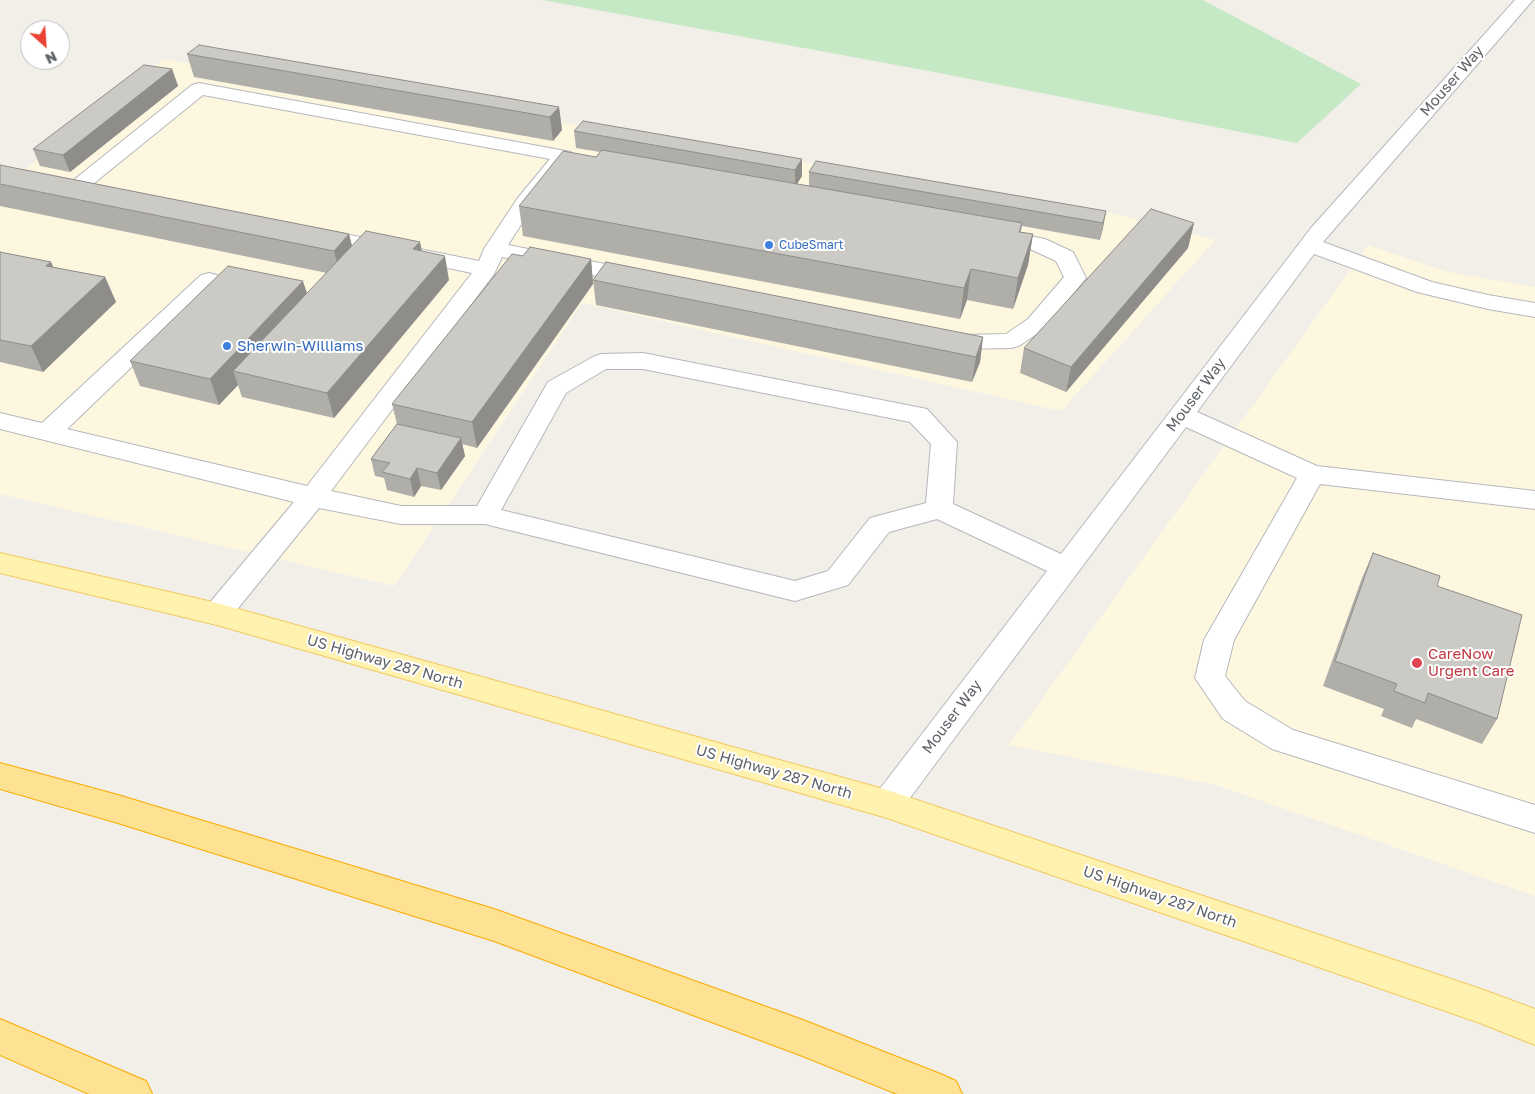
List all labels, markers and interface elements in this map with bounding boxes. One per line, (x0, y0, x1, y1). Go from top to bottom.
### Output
north arrow (20, 20, 70, 70)
street label: Mouser Way (1416, 42, 1488, 120)
text: N (43, 48, 60, 68)
place label: CubeSmart (779, 238, 844, 252)
marker: CubeSmart (763, 239, 775, 251)
place label: Sherwin-Williams (237, 337, 364, 355)
marker: Sherwin-Williams (221, 340, 233, 352)
street label: Mouser Way (1162, 355, 1230, 435)
street label: US Highway 287 North (305, 631, 465, 693)
place label: CareNow Urgent Care (1428, 645, 1514, 680)
marker: CareNow Urgent Care (1410, 656, 1424, 670)
street label: Mouser Way (918, 677, 986, 757)
street label: US Highway 287 North (694, 741, 854, 803)
street label: US Highway 287 North (1081, 862, 1239, 932)

